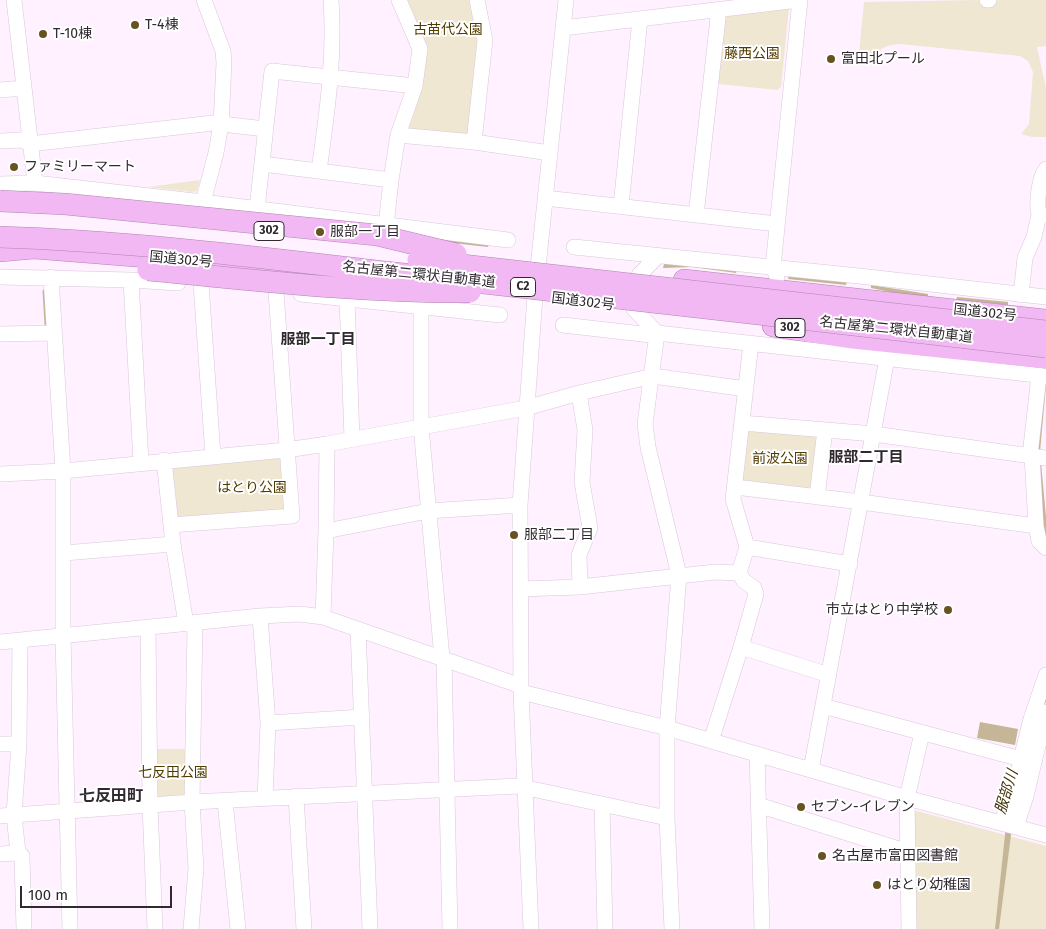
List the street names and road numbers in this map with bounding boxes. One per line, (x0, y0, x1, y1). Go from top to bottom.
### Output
road number: 302 (254, 222, 284, 240)
street label: 国道302号 (149, 249, 213, 271)
street label: 名古屋第二環状自動車道 (342, 259, 496, 291)
road number: C2 (510, 278, 536, 296)
street label: 国道302号 (550, 290, 616, 314)
street label: 国道302号 (953, 301, 1017, 325)
street label: 名古屋第二環状自動車道 (819, 314, 973, 346)
road number: 302 (775, 318, 805, 338)

